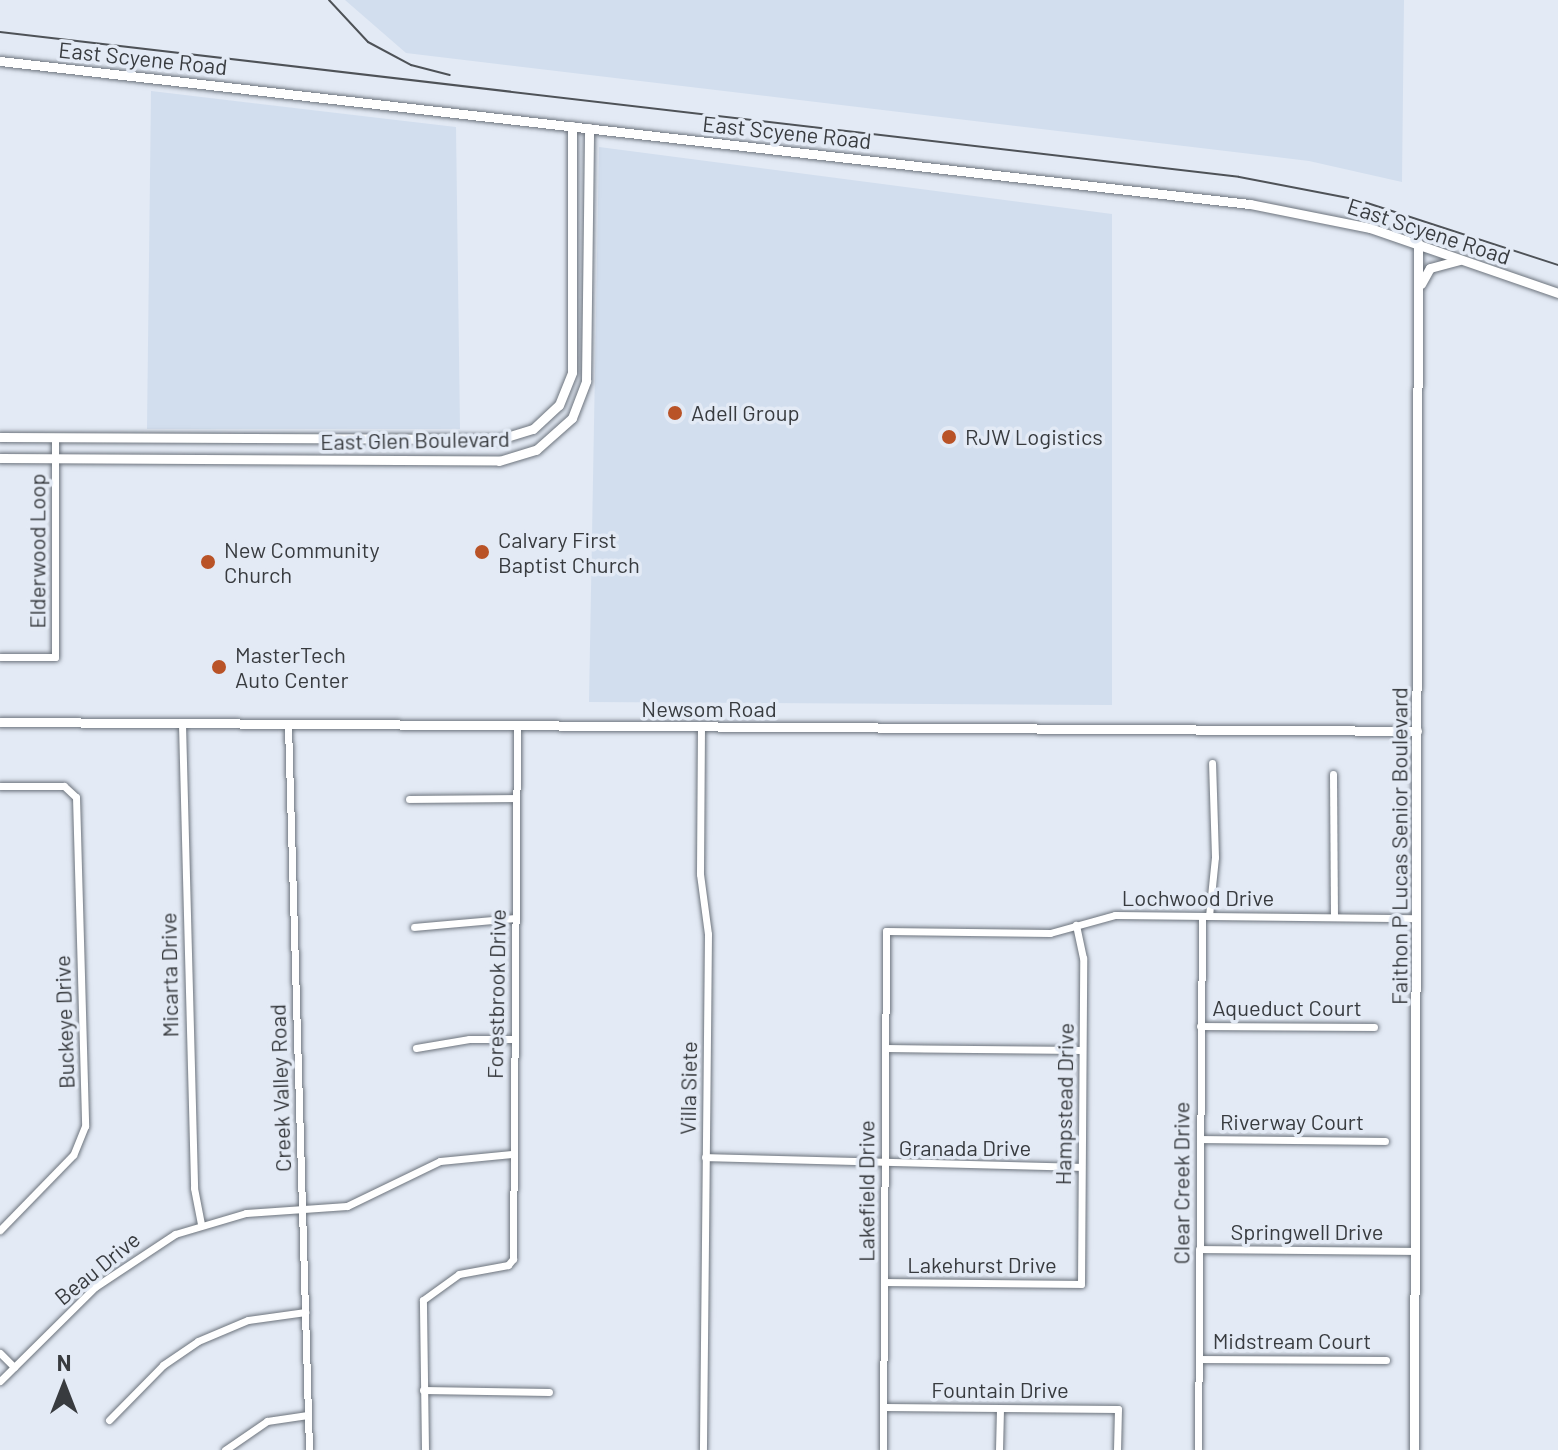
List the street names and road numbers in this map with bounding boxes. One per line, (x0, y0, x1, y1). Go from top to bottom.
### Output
street label: East Scyene Road (57, 36, 229, 80)
street label: East Scyene Road (701, 110, 873, 154)
street label: East Scyene Road (1344, 192, 1514, 270)
street label: East Glen Boulevard (320, 425, 510, 455)
street label: Elderwood Loop (24, 473, 50, 629)
street label: Faithon P Lucas Senior Boulevard (1386, 687, 1412, 1005)
street label: Newsom Road (641, 696, 777, 722)
street label: Lochwood Drive (1122, 885, 1274, 911)
street label: Forestbrook Drive (481, 909, 511, 1079)
street label: Micarta Drive (155, 912, 183, 1038)
street label: Buckeye Drive (48, 955, 80, 1089)
street label: Aqueduct Court (1212, 995, 1362, 1021)
street label: Creek Valley Road (264, 1004, 296, 1172)
street label: Hampstead Drive (1049, 1023, 1079, 1185)
street label: Villa Siete (674, 1041, 702, 1135)
street label: Clear Creek Drive (1168, 1102, 1194, 1264)
street label: Riverway Court (1220, 1109, 1364, 1135)
street label: Lakefield Drive (853, 1120, 879, 1262)
street label: Granada Drive (899, 1135, 1031, 1161)
street label: Springwell Drive (1231, 1219, 1383, 1245)
street label: Beau Drive (49, 1226, 145, 1310)
street label: Lakehurst Drive (907, 1252, 1057, 1278)
street label: Midstream Court (1213, 1328, 1371, 1354)
street label: Fountain Drive (931, 1377, 1069, 1403)

